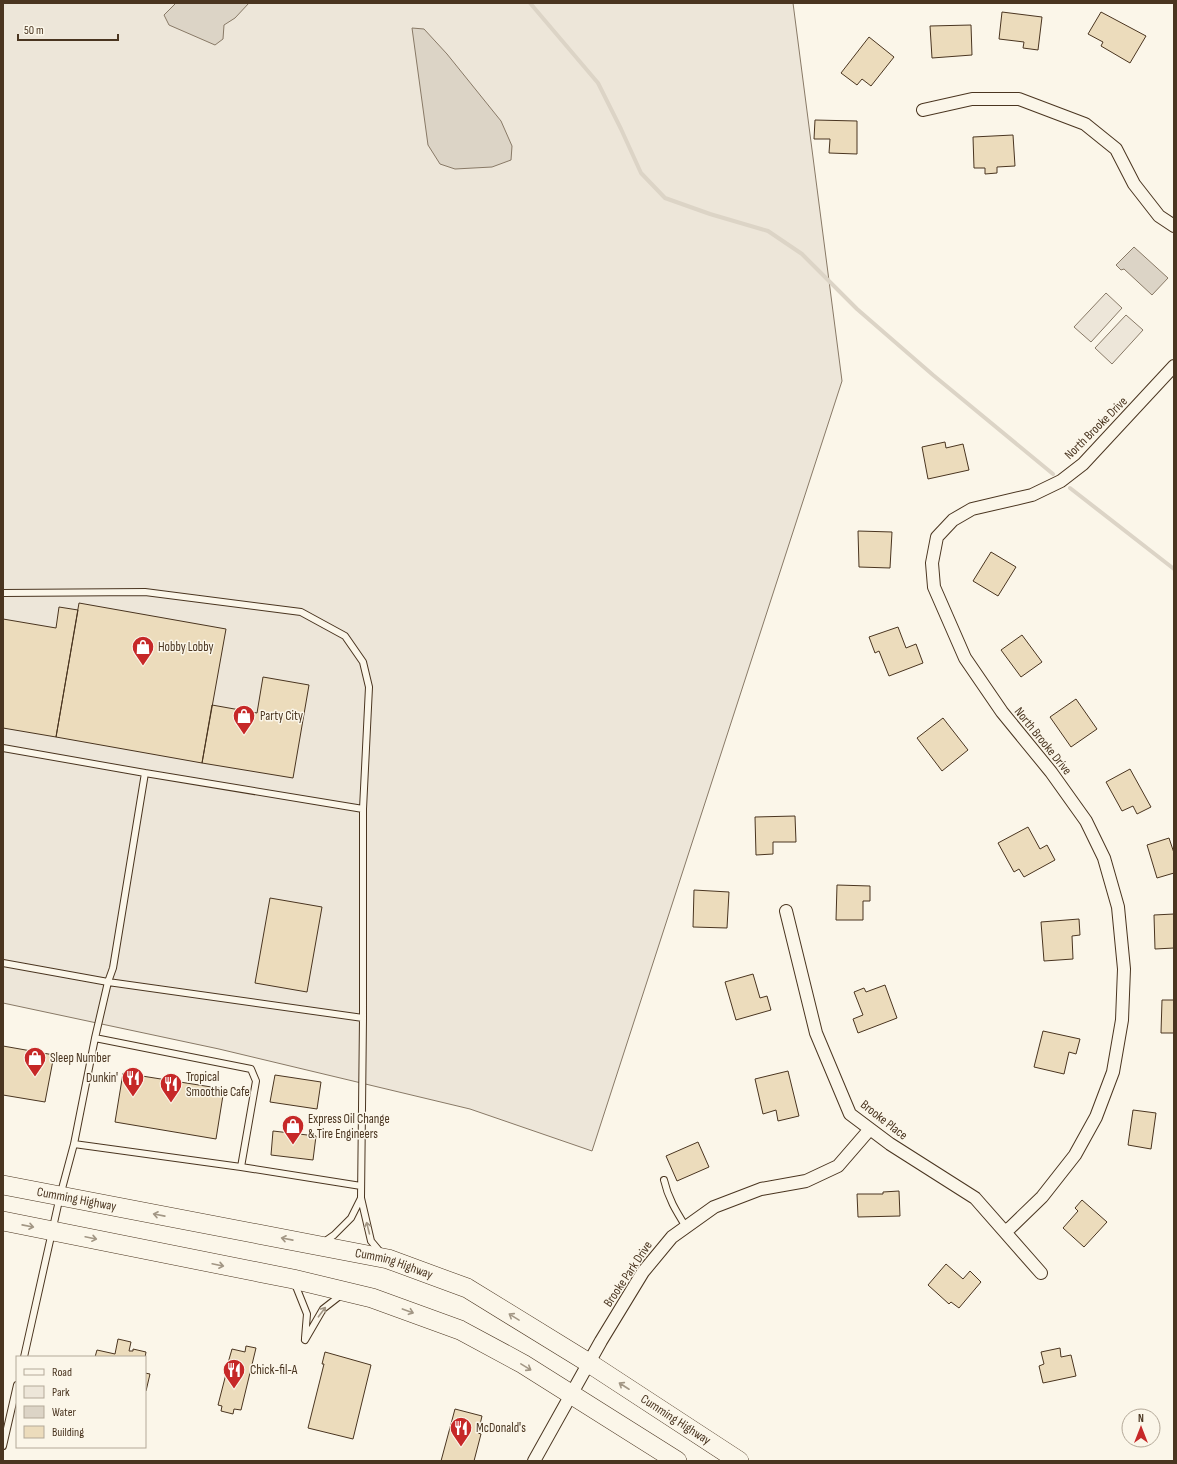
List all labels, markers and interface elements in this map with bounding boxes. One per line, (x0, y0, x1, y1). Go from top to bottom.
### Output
scale bar (18, 16, 118, 42)
text: 50 m (24, 23, 44, 38)
street label: North Brooke Drive (1061, 393, 1131, 463)
shop icon: Hobby Lobby (130, 634, 156, 667)
place label: Hobby Lobby (158, 639, 214, 655)
shop icon: Party City (231, 703, 257, 736)
street label: North Brooke Drive (1011, 704, 1075, 778)
place label: Party City (260, 708, 303, 724)
shop icon: Sleep Number (22, 1045, 48, 1078)
place label: Sleep Number (50, 1050, 111, 1066)
restaurant icon: Dunkin' (120, 1065, 146, 1098)
place label: Tropical Smoothie Cafe (186, 1069, 250, 1100)
place label: Dunkin' (86, 1070, 118, 1086)
restaurant icon: Tropical Smoothie Cafe (158, 1071, 184, 1104)
street label: Brooke Place (857, 1097, 911, 1143)
place label: Express Oil Change & Tire Engineers (308, 1111, 390, 1142)
shop icon: Express Oil Change & Tire Engineers (280, 1113, 306, 1146)
street label: Cumming Highway (36, 1184, 118, 1215)
one-way arrow (153, 1211, 166, 1219)
one-way arrow (364, 1221, 371, 1234)
one-way arrow (21, 1222, 34, 1230)
one-way arrow (84, 1235, 97, 1243)
one-way arrow (281, 1235, 294, 1243)
street label: Brooke Park Drive (600, 1238, 656, 1310)
street label: Cumming Highway (354, 1245, 435, 1283)
one-way arrow (211, 1261, 224, 1269)
one-way arrow (318, 1307, 326, 1318)
one-way arrow (402, 1308, 414, 1316)
one-way arrow (509, 1313, 520, 1321)
legend (16, 1356, 146, 1448)
restaurant icon: Chick-fil-A (221, 1357, 247, 1390)
place label: Chick-fil-A (250, 1362, 298, 1378)
one-way arrow (520, 1363, 532, 1371)
text: Road (52, 1365, 72, 1380)
one-way arrow (619, 1382, 630, 1390)
text: Park (52, 1385, 70, 1400)
street label: Cumming Highway (638, 1391, 714, 1448)
text: Water (52, 1405, 76, 1420)
north arrow (1121, 1408, 1161, 1448)
text: N (1138, 1412, 1144, 1425)
restaurant icon: McDonald's (448, 1415, 474, 1448)
place label: McDonald's (476, 1420, 526, 1436)
text: Building (52, 1425, 84, 1440)

